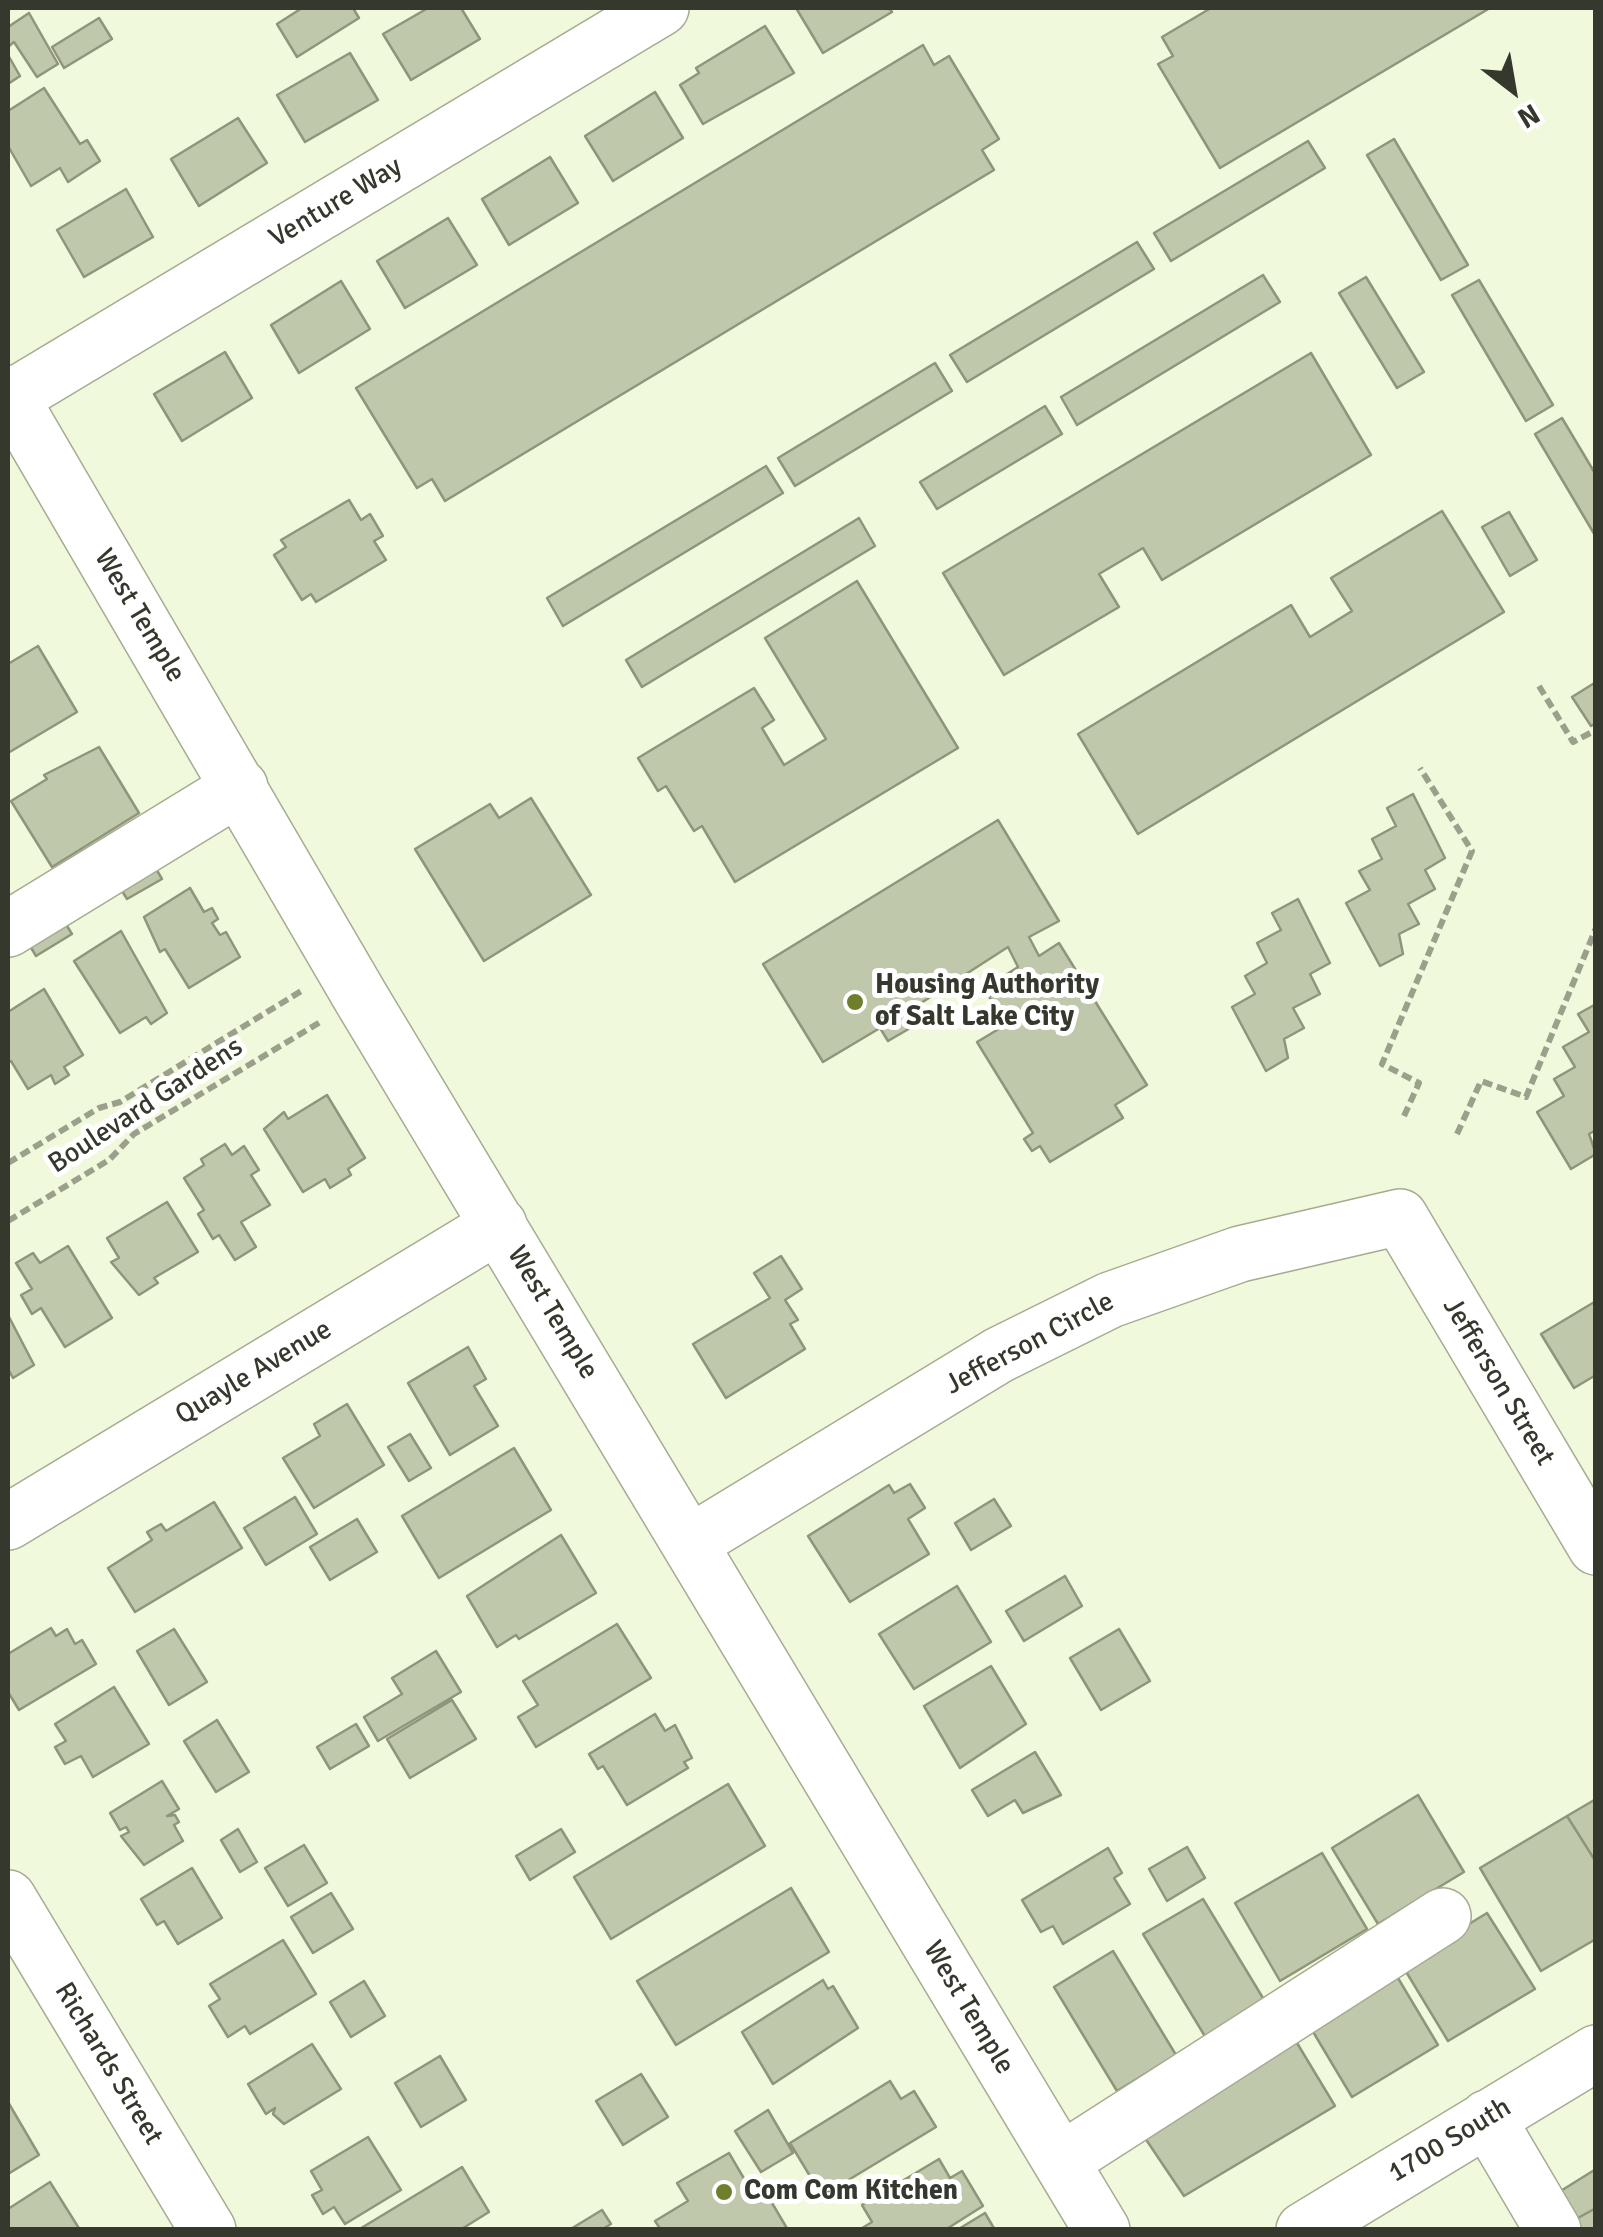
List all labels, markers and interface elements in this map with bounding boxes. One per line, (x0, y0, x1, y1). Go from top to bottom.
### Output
north arrow (1463, 40, 1563, 140)
text: N (1511, 96, 1546, 135)
street label: Venture Way (264, 150, 408, 256)
street label: West Temple (86, 543, 192, 689)
place label: Housing Authority of Salt Lake City (875, 969, 1099, 1035)
marker: Housing Authority of Salt Lake City (844, 991, 866, 1013)
street label: Boulevard Gardens (42, 1031, 250, 1181)
street label: West Temple (499, 1240, 605, 1386)
street label: Jefferson Circle (940, 1285, 1120, 1403)
street label: Jefferson Street (1435, 1292, 1561, 1472)
street label: Quayle Avenue (170, 1313, 338, 1433)
street label: West Temple (915, 1935, 1021, 2081)
street label: Richards Street (46, 1977, 170, 2151)
street label: 1700 South (1383, 2091, 1517, 2191)
place label: Com Com Kitchen (744, 2175, 958, 2209)
marker: Com Com Kitchen (713, 2181, 735, 2203)

